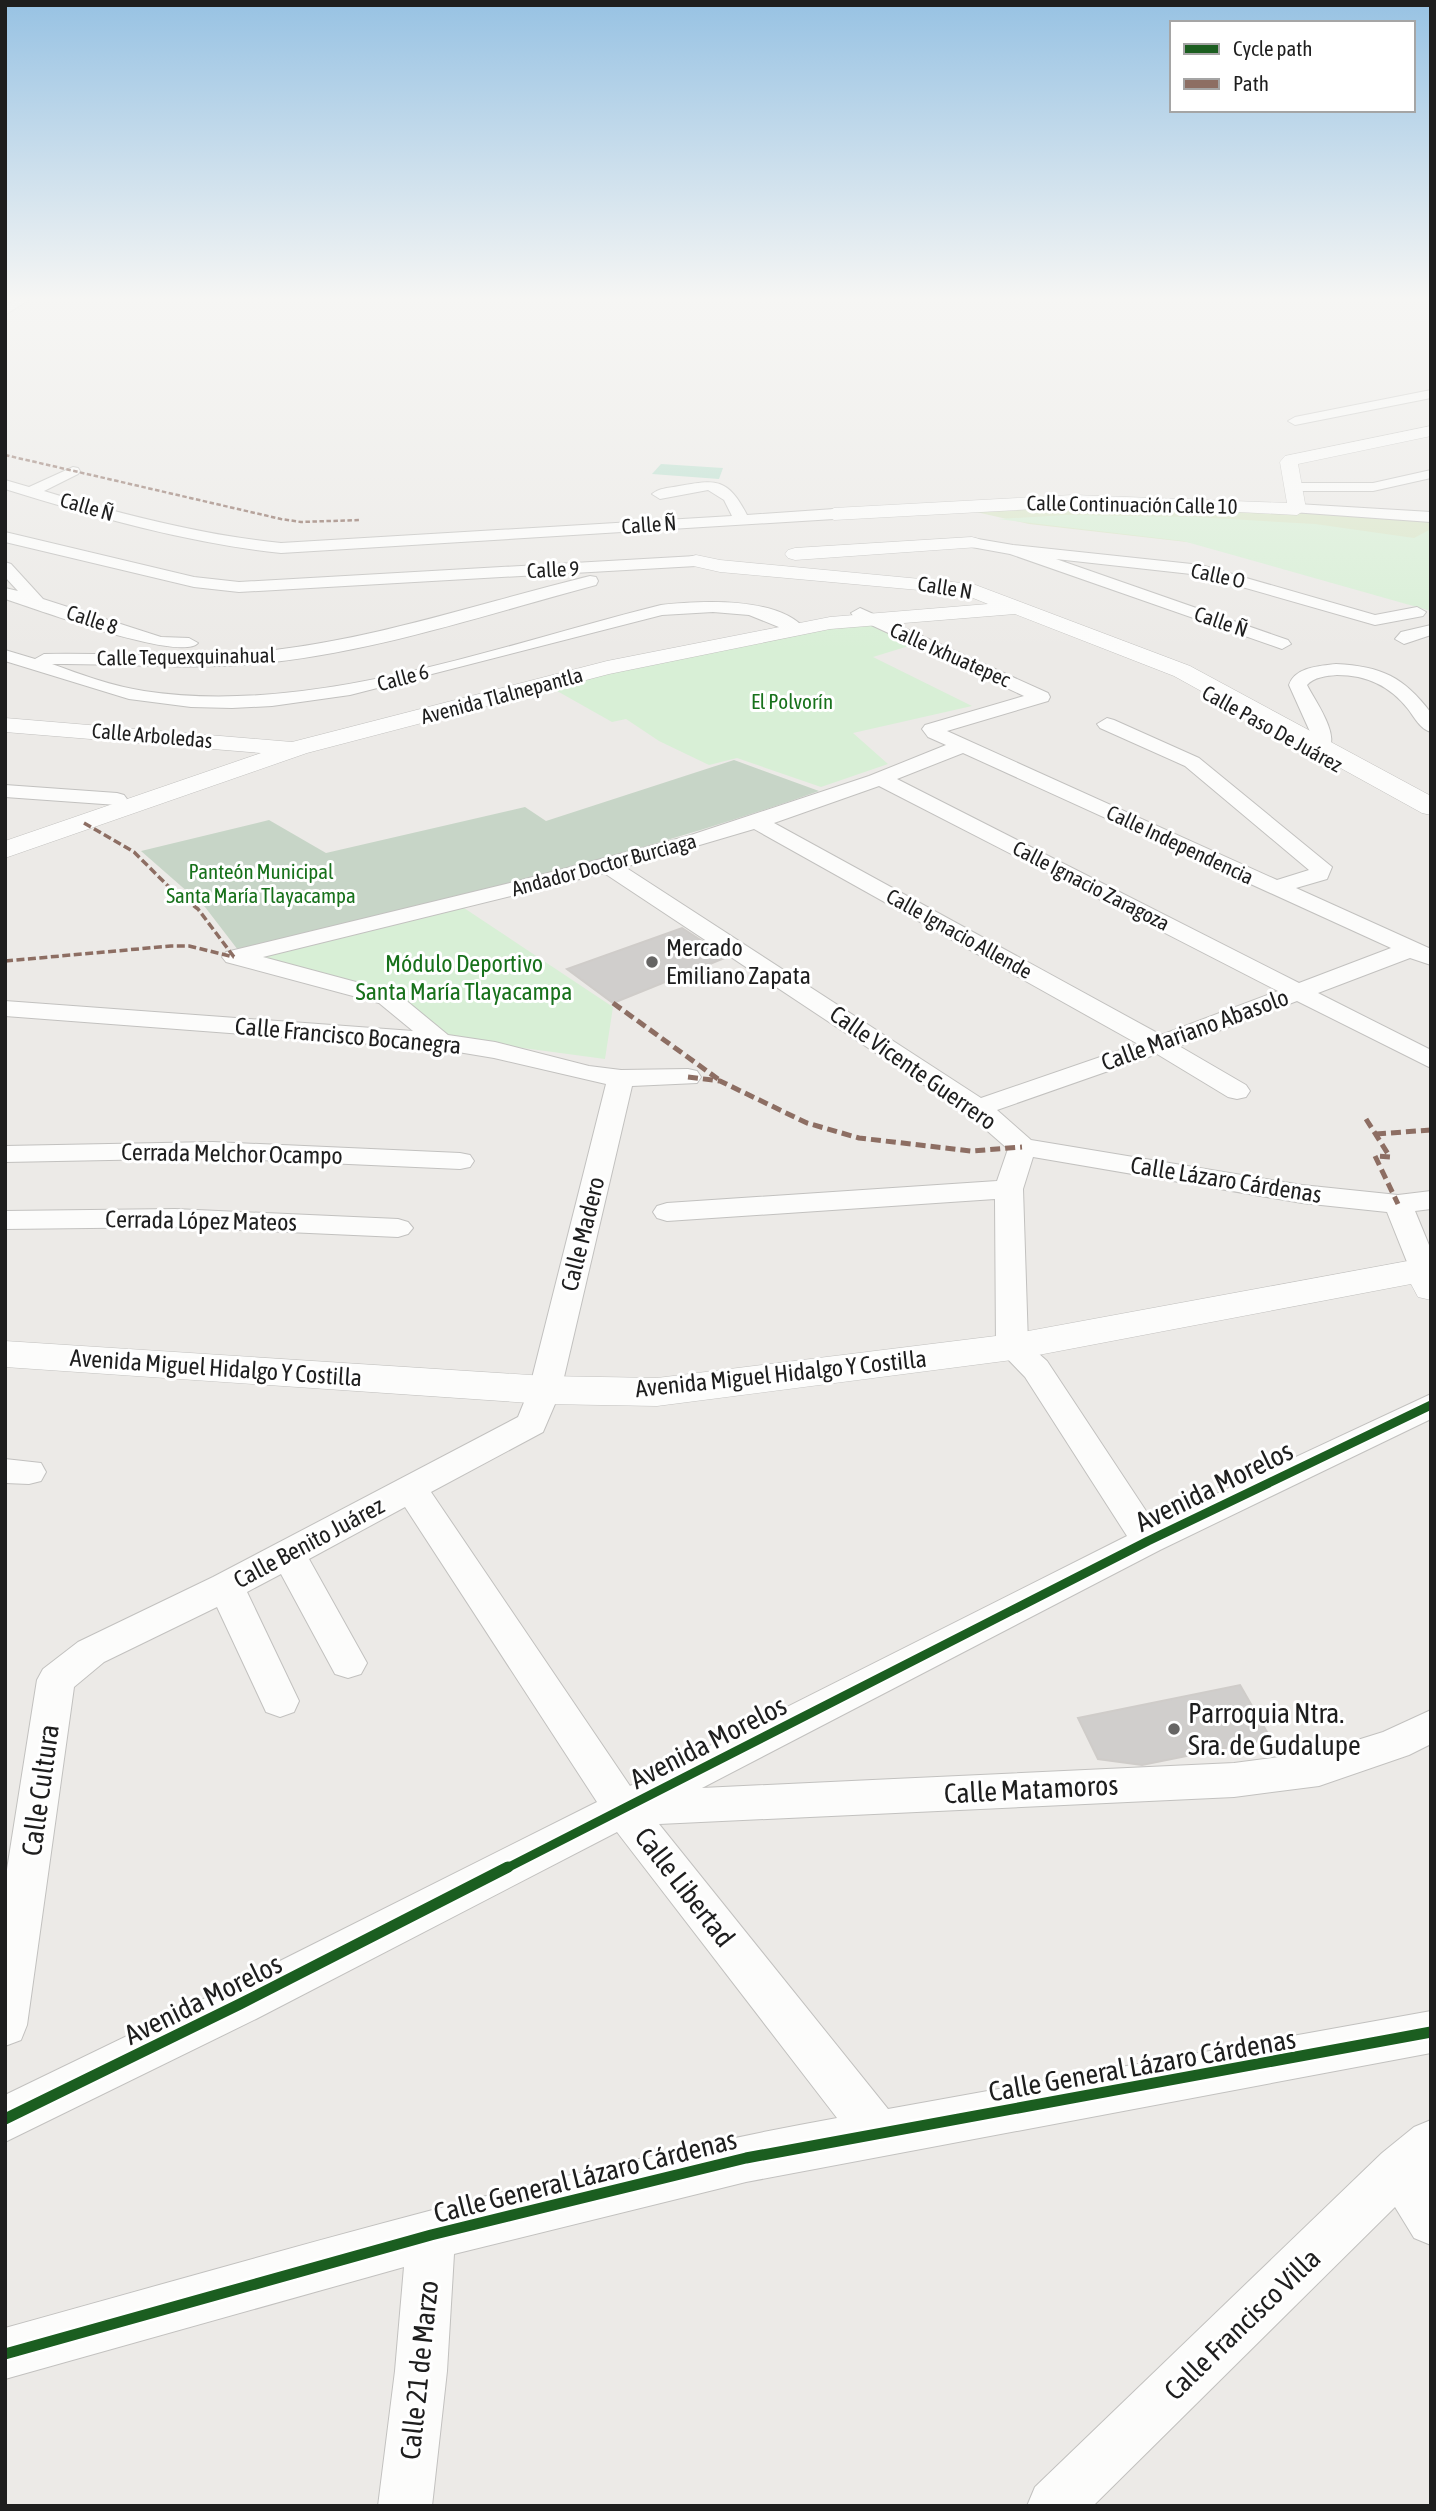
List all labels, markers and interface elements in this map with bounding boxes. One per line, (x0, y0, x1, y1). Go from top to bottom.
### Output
legend (1170, 21, 1415, 112)
text: Cycle path (1233, 36, 1312, 60)
text: Path (1233, 71, 1269, 95)
street label: Calle Ñ (58, 487, 117, 525)
street label: Calle Continuación Calle 10 (1026, 490, 1238, 518)
street label: Calle Ñ (621, 510, 677, 538)
street label: Calle 9 (526, 556, 580, 582)
street label: Calle O (1189, 558, 1248, 592)
street label: Calle N (916, 571, 974, 603)
street label: Calle 8 (64, 600, 121, 639)
street label: Calle Ñ (1191, 601, 1251, 641)
street label: Calle Ixhuatepec (887, 617, 1014, 691)
street label: Calle Tequexquinahual (97, 642, 276, 670)
street label: Calle 6 (374, 659, 431, 695)
street label: Avenida Tlalnepantla (418, 662, 585, 728)
street label: Calle Paso De Juárez (1198, 680, 1347, 777)
park label: El Polvorín (751, 689, 833, 713)
street label: Calle Arboledas (91, 718, 213, 752)
street label: Calle Independencia (1103, 800, 1258, 889)
street label: Andador Doctor Burciaga (509, 828, 699, 900)
street label: Calle Ignacio Zaragoza (1009, 835, 1174, 935)
park label: Panteón Municipal Santa María Tlayacampa (166, 859, 356, 907)
street label: Calle Ignacio Allende (883, 883, 1036, 983)
place label: Mercado Emiliano Zapata (666, 934, 811, 989)
park label: Módulo Deportivo Santa María Tlayacampa (356, 950, 572, 1005)
marker: Mercado Emiliano Zapata (644, 954, 660, 970)
street label: Calle Mariano Abasolo (1098, 983, 1292, 1076)
street label: Calle Vicente Guerrero (825, 1000, 1002, 1135)
street label: Calle Francisco Bocanegra (234, 1012, 462, 1059)
street label: Cerrada Melchor Ocampo (121, 1138, 343, 1169)
street label: Calle Lázaro Cárdenas (1129, 1151, 1324, 1208)
street label: Calle Madero (555, 1174, 610, 1294)
street label: Cerrada López Mateos (105, 1205, 297, 1236)
street label: Avenida Miguel Hidalgo Y Costilla (69, 1344, 363, 1391)
street label: Avenida Miguel Hidalgo Y Costilla (634, 1345, 928, 1402)
street label: Avenida Morelos (1130, 1434, 1298, 1538)
street label: Calle Benito Juárez (229, 1491, 389, 1594)
street label: Avenida Morelos (625, 1689, 791, 1795)
place label: Parroquia Ntra. Sra. de Gudalupe (1188, 1697, 1361, 1761)
marker: Parroquia Ntra. Sra. de Gudalupe (1166, 1721, 1182, 1737)
street label: Calle Cultura (15, 1722, 65, 1858)
street label: Calle Matamoros (943, 1768, 1119, 1810)
street label: Calle Libertad (629, 1821, 741, 1953)
street label: Avenida Morelos (119, 1947, 287, 2051)
street label: Calle General Lázaro Cárdenas (986, 2022, 1298, 2108)
street label: Calle General Lázaro Cárdenas (430, 2123, 740, 2229)
street label: Calle Francisco Villa (1158, 2242, 1326, 2406)
street label: Calle 21 de Marzo (394, 2279, 444, 2461)

